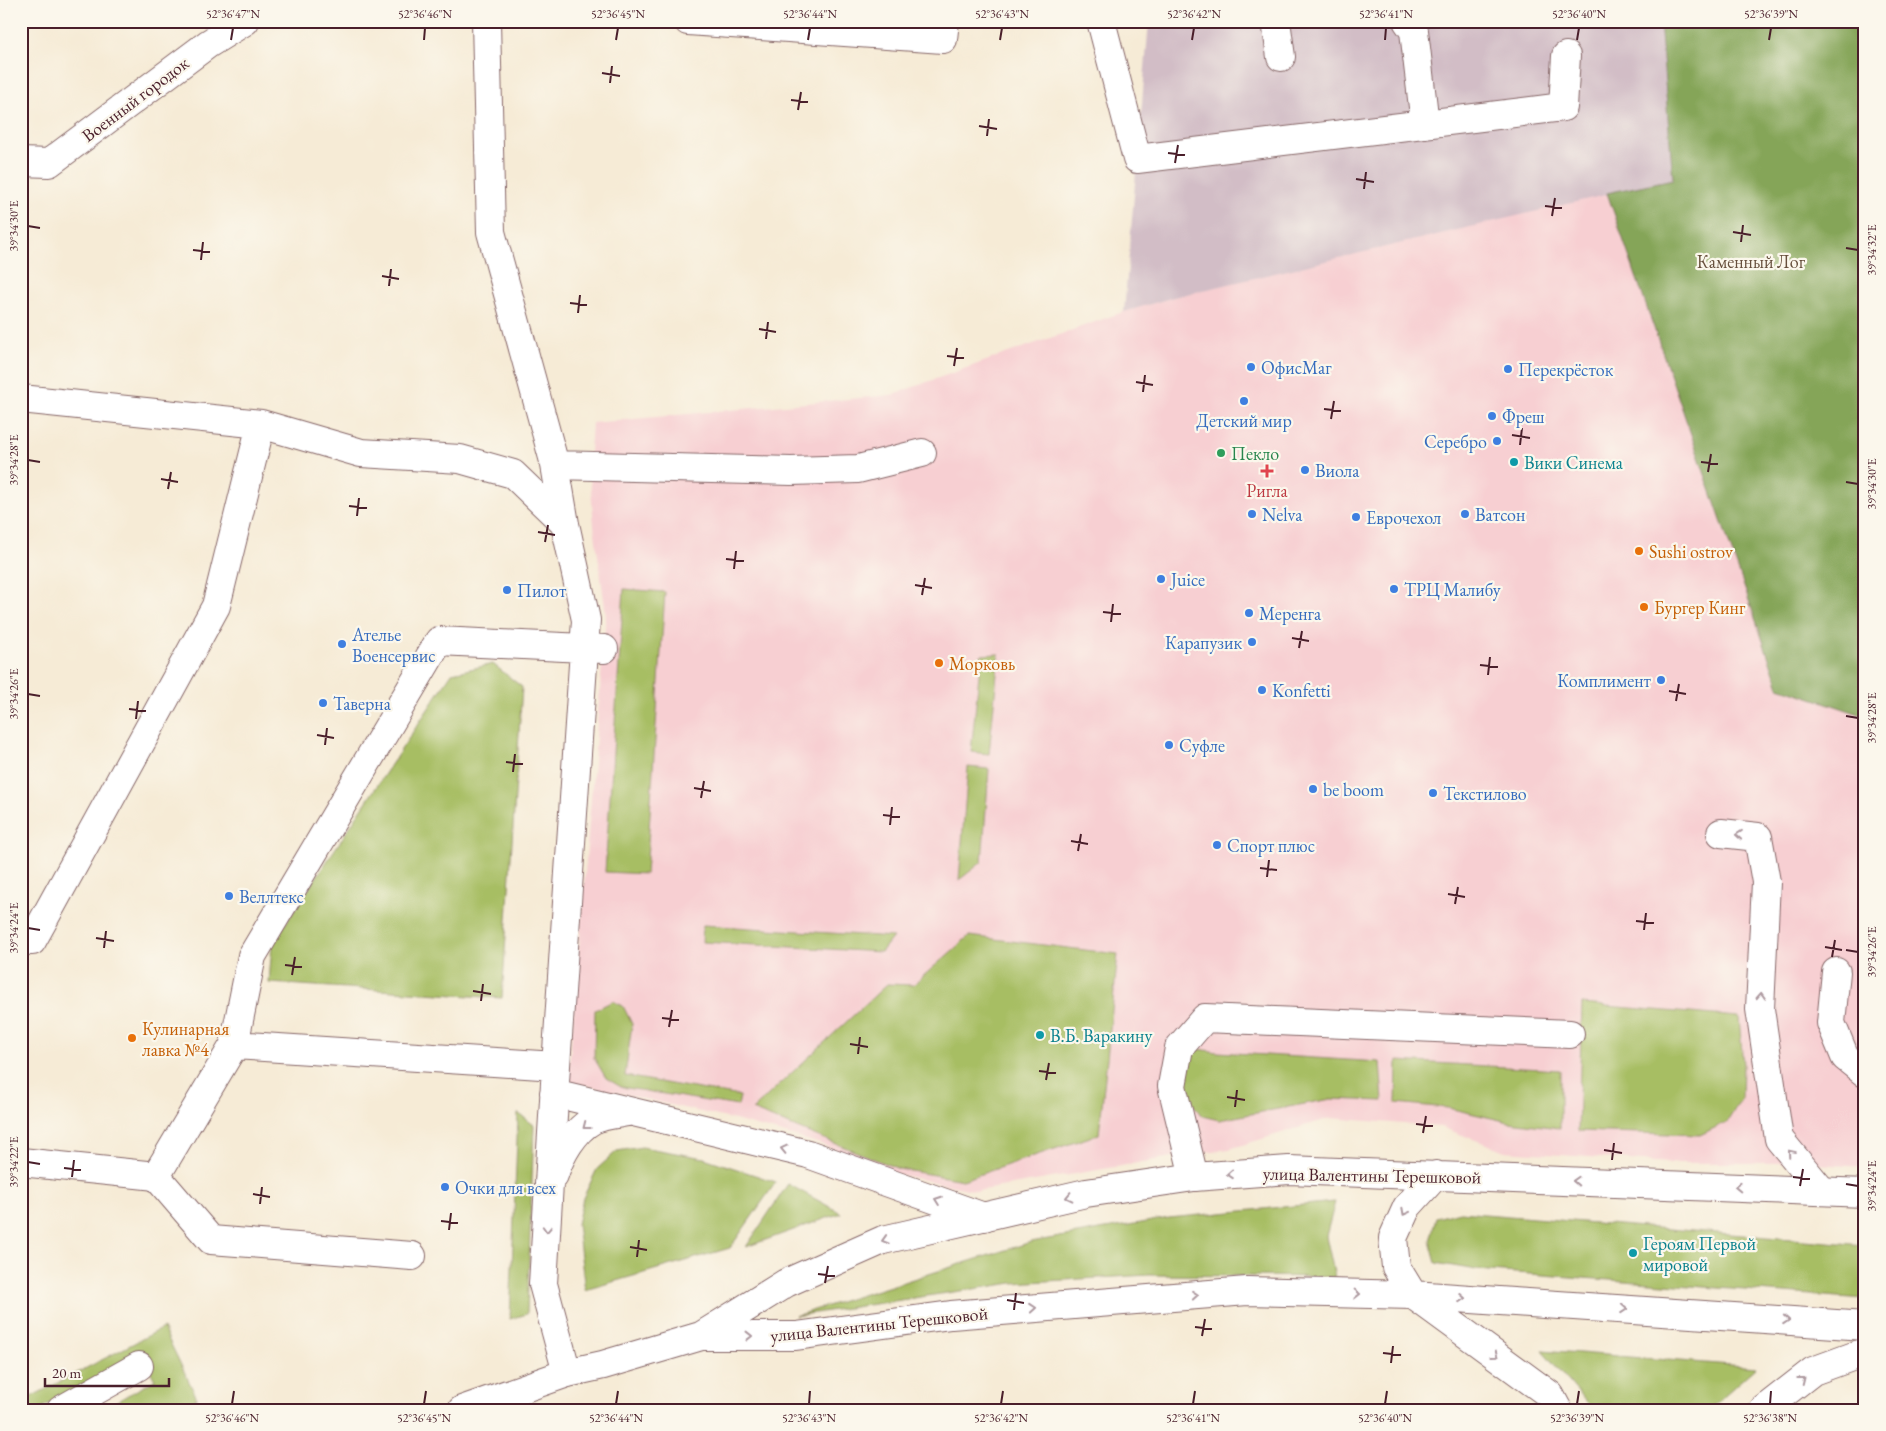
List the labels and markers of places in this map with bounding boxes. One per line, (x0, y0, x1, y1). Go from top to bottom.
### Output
place label: ОфисМаг (1261, 356, 1332, 379)
place label: Перекрёсток (1518, 358, 1614, 381)
marker: ОфисМаг (1245, 361, 1257, 373)
marker: Перекрёсток (1502, 363, 1514, 375)
marker: Детский мир (1238, 395, 1250, 407)
place label: Фреш (1502, 405, 1545, 428)
place label: Детский мир (1196, 409, 1292, 432)
marker: Фреш (1486, 410, 1498, 422)
place label: Серебро (1424, 430, 1487, 453)
marker: Серебро (1491, 435, 1503, 447)
place label: Пекло (1231, 442, 1279, 465)
marker: Пекло (1215, 447, 1227, 459)
place label: Вики Синема (1524, 451, 1624, 474)
marker: Вики Синема (1508, 456, 1520, 468)
place label: Виола (1315, 459, 1360, 482)
marker: Виола (1299, 464, 1311, 476)
marker: Ригла (1261, 465, 1273, 477)
place label: Ригла (1246, 479, 1288, 502)
place label: Nelva (1262, 503, 1303, 526)
place label: Ватсон (1475, 503, 1525, 526)
place label: Еврочехол (1366, 506, 1442, 529)
marker: Nelva (1246, 508, 1258, 520)
marker: Ватсон (1459, 508, 1471, 520)
marker: Еврочехол (1350, 511, 1362, 523)
place label: Sushi ostrov (1649, 540, 1733, 563)
marker: Sushi ostrov (1633, 545, 1645, 557)
place label: Juice (1169, 568, 1205, 591)
marker: Juice (1155, 573, 1167, 585)
place label: ТРЦ Малибу (1404, 578, 1501, 601)
place label: Пилот (517, 579, 567, 602)
marker: ТРЦ Малибу (1388, 583, 1400, 595)
marker: Пилот (501, 584, 513, 596)
place label: Бургер Кинг (1654, 596, 1746, 619)
marker: Бургер Кинг (1638, 601, 1650, 613)
place label: Меренга (1259, 602, 1322, 625)
marker: Меренга (1243, 607, 1255, 619)
place label: Ателье Военсервис (351, 623, 436, 667)
place label: Карапузик (1165, 631, 1242, 654)
marker: Карапузик (1246, 636, 1258, 648)
marker: Ателье Военсервис (336, 638, 348, 650)
place label: Морковь (949, 652, 1015, 675)
marker: Морковь (933, 657, 945, 669)
place label: Комплимент (1557, 669, 1652, 692)
marker: Комплимент (1655, 674, 1667, 686)
place label: Konfetti (1272, 679, 1331, 702)
marker: Konfetti (1256, 684, 1268, 696)
place label: Таверна (333, 692, 392, 715)
marker: Таверна (317, 697, 329, 709)
place label: Суфле (1179, 734, 1225, 757)
marker: Суфле (1163, 739, 1175, 751)
place label: be boom (1323, 778, 1384, 801)
place label: Текстилово (1443, 782, 1527, 805)
marker: be boom (1307, 783, 1319, 795)
marker: Текстилово (1427, 787, 1439, 799)
place label: Спорт плюс (1227, 834, 1315, 857)
marker: Спорт плюс (1211, 839, 1223, 851)
place label: Веллтекс (239, 885, 304, 908)
marker: Веллтекс (223, 890, 235, 902)
place label: Кулинарная лавка №4 (142, 1017, 229, 1061)
place label: В.Б. Варакину (1050, 1024, 1152, 1047)
marker: В.Б. Варакину (1034, 1029, 1046, 1041)
marker: Кулинарная лавка №4 (126, 1032, 138, 1044)
place label: Очки для всех (455, 1176, 556, 1199)
marker: Очки для всех (439, 1181, 451, 1193)
place label: Героям Первой мировой (1643, 1232, 1756, 1276)
marker: Героям Первой мировой (1627, 1247, 1639, 1259)

